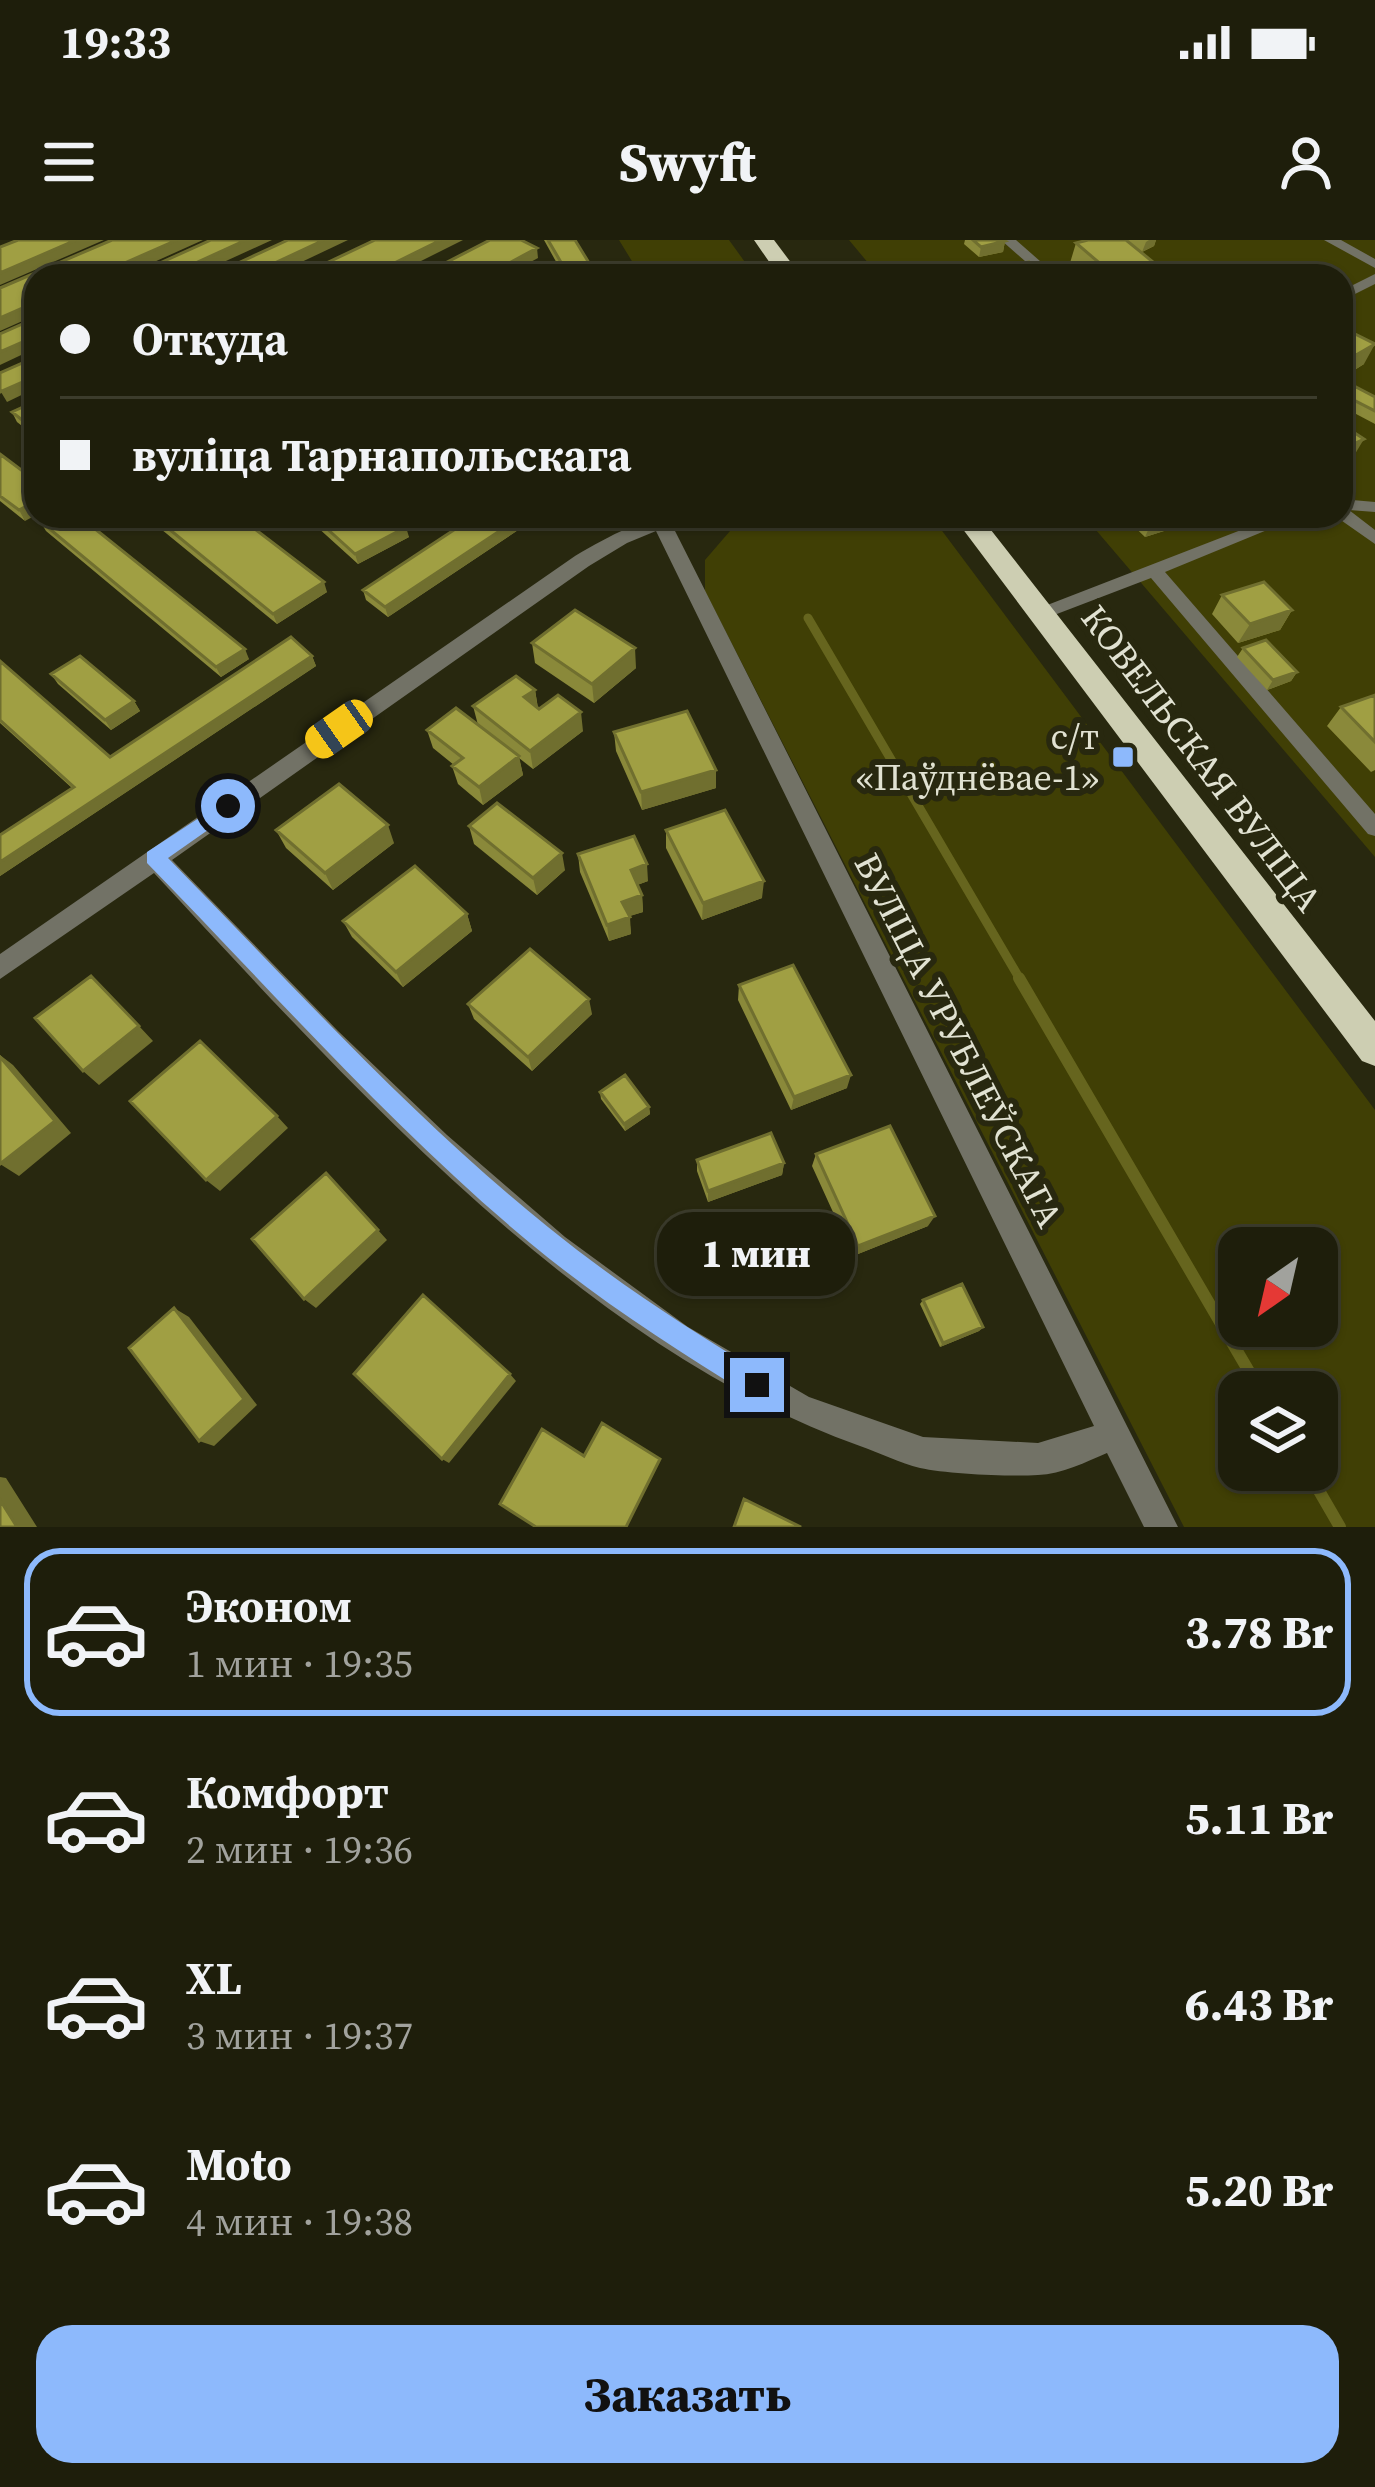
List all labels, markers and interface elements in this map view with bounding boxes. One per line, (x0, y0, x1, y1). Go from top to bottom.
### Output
text: 19:33 (60, 11, 171, 73)
text: Swyft (619, 125, 756, 199)
icon: menu (36, 129, 102, 195)
icon: person (1273, 129, 1339, 195)
text: Откуда (132, 308, 288, 370)
text: вуліца Тарнапольскага (132, 424, 631, 486)
street label: КОВЕЛЬСКАЯ ВУЛІЦА (1070, 595, 1333, 922)
car (299, 694, 379, 764)
place label: с/т «Паўднёвае-1» (856, 712, 1099, 802)
marker: с/т «Паўднёвае-1» (1110, 744, 1136, 770)
route start (201, 779, 255, 833)
street label: ВУЛІЦА УРУБЛЕЎСКАГА (843, 845, 1074, 1236)
callout: 1 мин (658, 1211, 856, 1295)
text: 1 мин (701, 1227, 811, 1280)
north arrow (1218, 1227, 1338, 1347)
map controls (1218, 1227, 1338, 1491)
route end (730, 1358, 784, 1412)
button: layers (1218, 1371, 1338, 1491)
text: Эконом (186, 1575, 352, 1637)
icon: car (42, 1578, 150, 1686)
text: 3.78 Br (1185, 1601, 1333, 1663)
text: 1 мин · 19:35 (186, 1637, 413, 1690)
text: Комфорт (186, 1761, 389, 1823)
icon: car (42, 1764, 150, 1872)
text: 5.11 Br (1185, 1787, 1333, 1849)
text: 2 мин · 19:36 (186, 1823, 413, 1876)
text: XL (186, 1947, 242, 2009)
icon: car (42, 1950, 150, 2058)
text: 6.43 Br (1185, 1973, 1333, 2035)
text: 3 мин · 19:37 (186, 2009, 413, 2062)
text: Moto (186, 2133, 292, 2195)
icon: car (42, 2136, 150, 2244)
text: 5.20 Br (1185, 2159, 1333, 2221)
text: 4 мин · 19:38 (186, 2195, 413, 2248)
button: Заказать (36, 2325, 1339, 2463)

